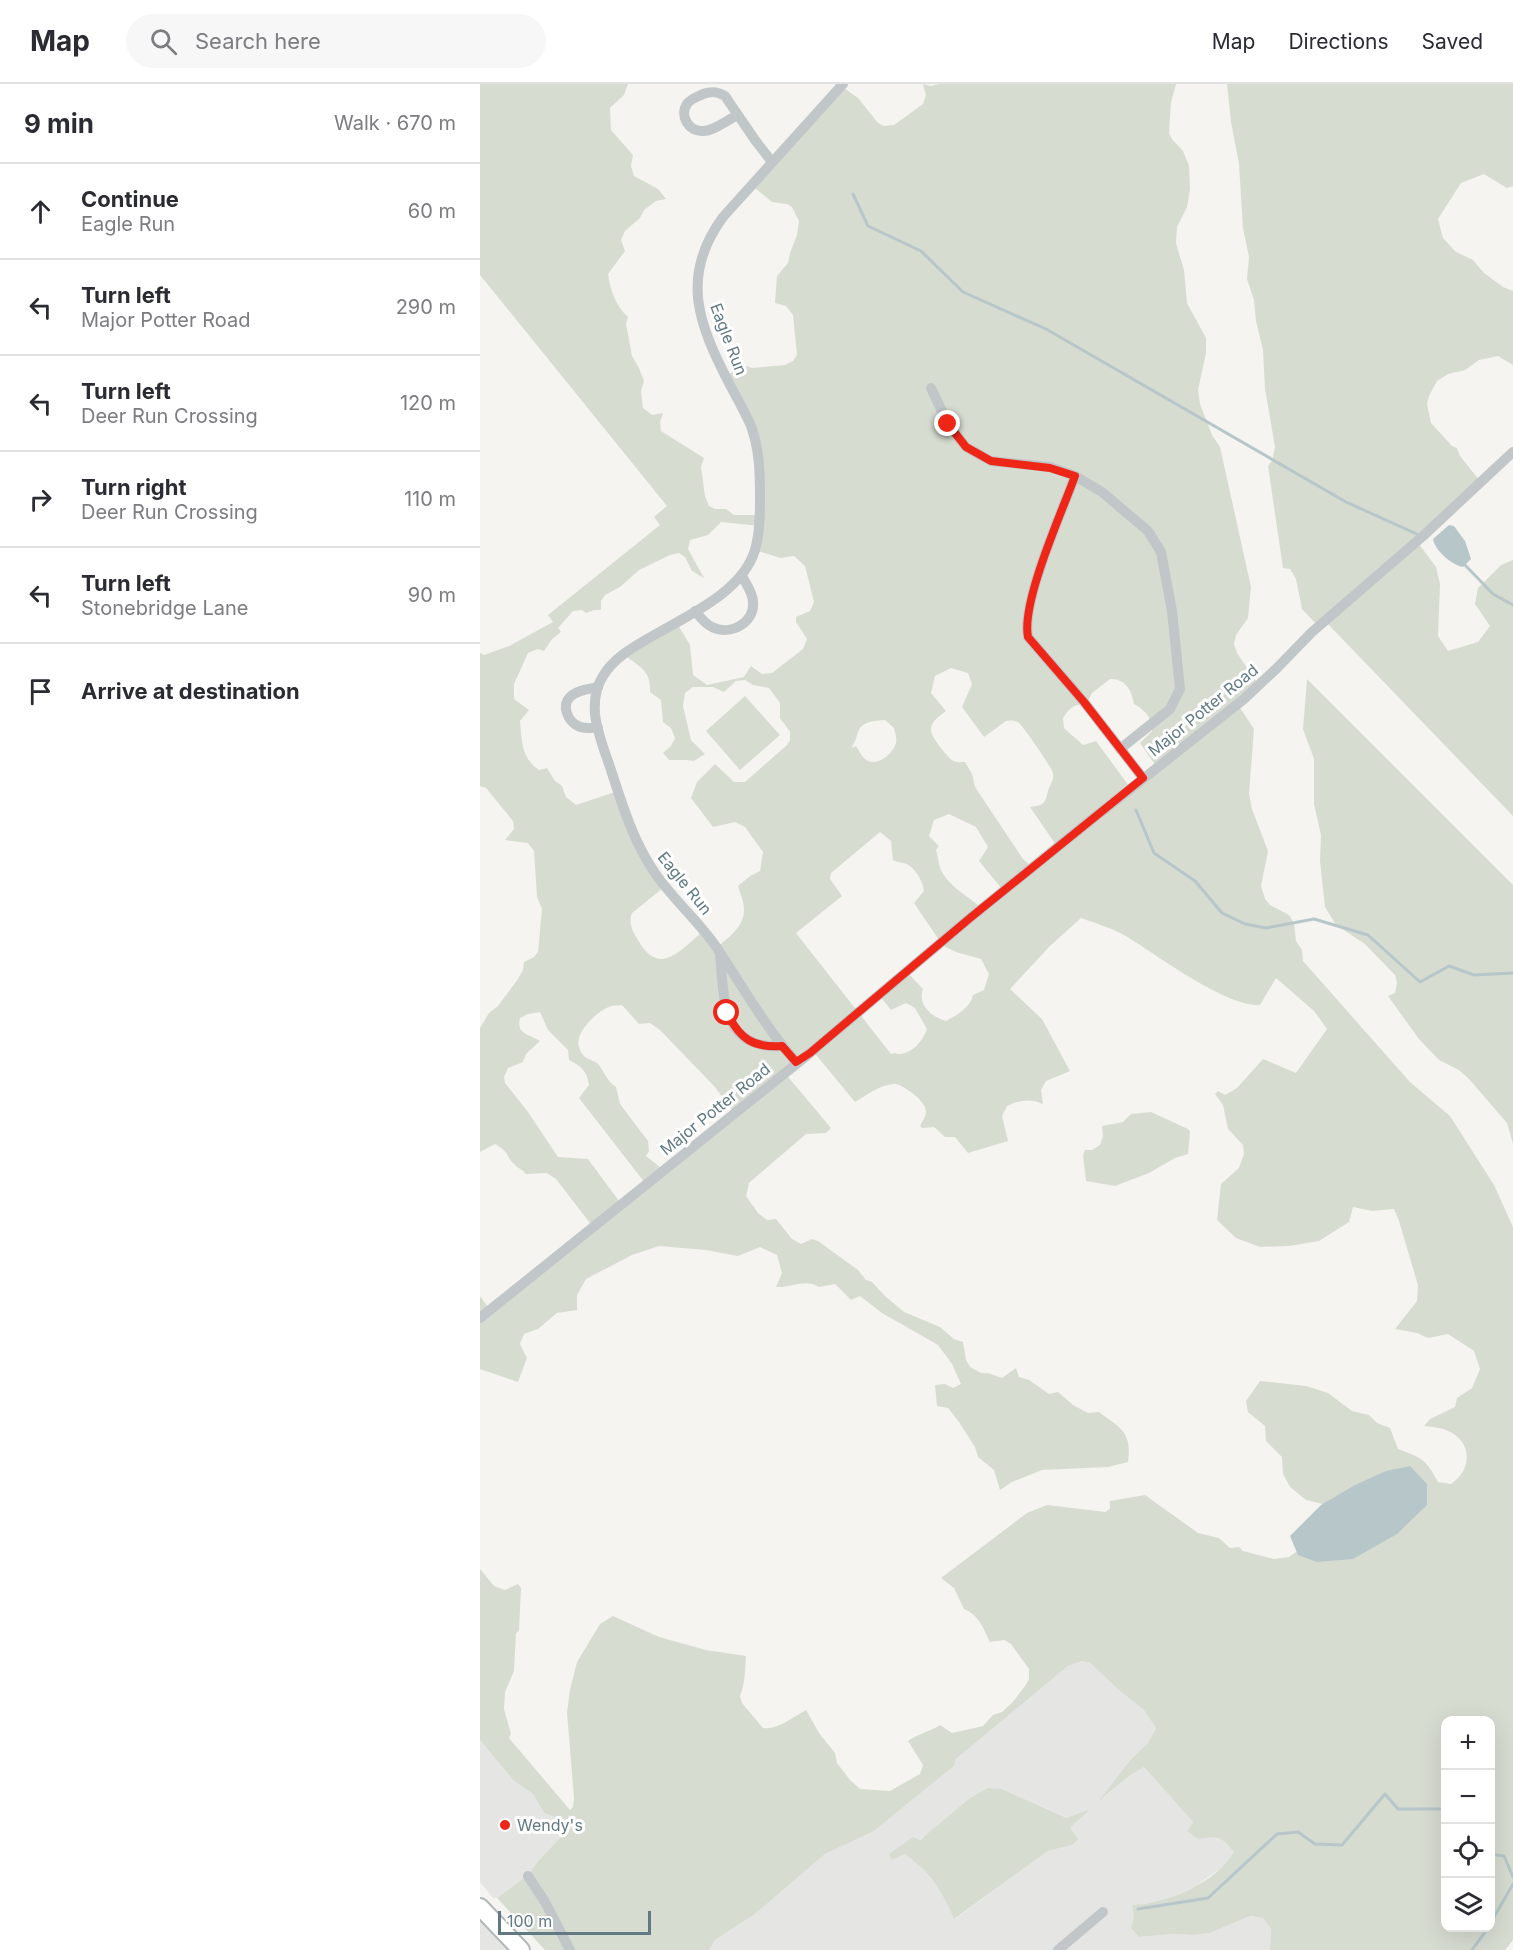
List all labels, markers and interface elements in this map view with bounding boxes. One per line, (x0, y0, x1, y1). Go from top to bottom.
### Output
search box (126, 14, 546, 68)
text: Map (30, 24, 90, 58)
icon: search (147, 25, 180, 58)
text: Search here (195, 28, 321, 54)
text: Map (1212, 29, 1255, 54)
text: Directions (1288, 29, 1389, 54)
text: Saved (1422, 29, 1483, 54)
text: 9 min (24, 108, 94, 139)
text: Walk · 670 m (334, 111, 456, 135)
text: Continue (81, 186, 179, 212)
icon: ahead (24, 195, 57, 228)
text: 60 m (408, 199, 456, 223)
text: Eagle Run (81, 212, 175, 236)
text: Turn left (81, 282, 171, 308)
icon: left (24, 291, 57, 324)
text: 290 m (396, 295, 456, 319)
street label: Eagle Run (706, 300, 752, 378)
text: Major Potter Road (81, 308, 250, 332)
text: Turn left (81, 378, 171, 404)
icon: left (24, 387, 57, 420)
text: 120 m (400, 391, 456, 415)
text: Deer Run Crossing (81, 404, 258, 428)
route end (934, 410, 960, 436)
text: Turn right (81, 474, 187, 500)
icon: right (24, 483, 57, 516)
text: 110 m (404, 487, 456, 511)
text: Deer Run Crossing (81, 500, 258, 524)
text: Turn left (81, 570, 171, 596)
icon: left (24, 579, 57, 612)
text: 90 m (408, 583, 456, 607)
text: Stonebridge Lane (81, 596, 248, 620)
street label: Major Potter Road (1144, 660, 1262, 760)
icon: arrive (24, 675, 57, 708)
text: Arrive at destination (81, 678, 300, 704)
street label: Eagle Run (654, 847, 716, 919)
route start (713, 999, 739, 1025)
street label: Major Potter Road (656, 1059, 774, 1159)
map controls (1441, 1716, 1495, 1932)
button: + (1441, 1716, 1495, 1770)
button: − (1441, 1770, 1495, 1824)
place label: Wendy's (517, 1815, 583, 1835)
marker: Wendy's (498, 1818, 512, 1832)
button: locate (1441, 1824, 1495, 1878)
button: layers (1441, 1878, 1495, 1932)
scale bar (498, 1908, 651, 1936)
text: 100 m (507, 1911, 552, 1931)

